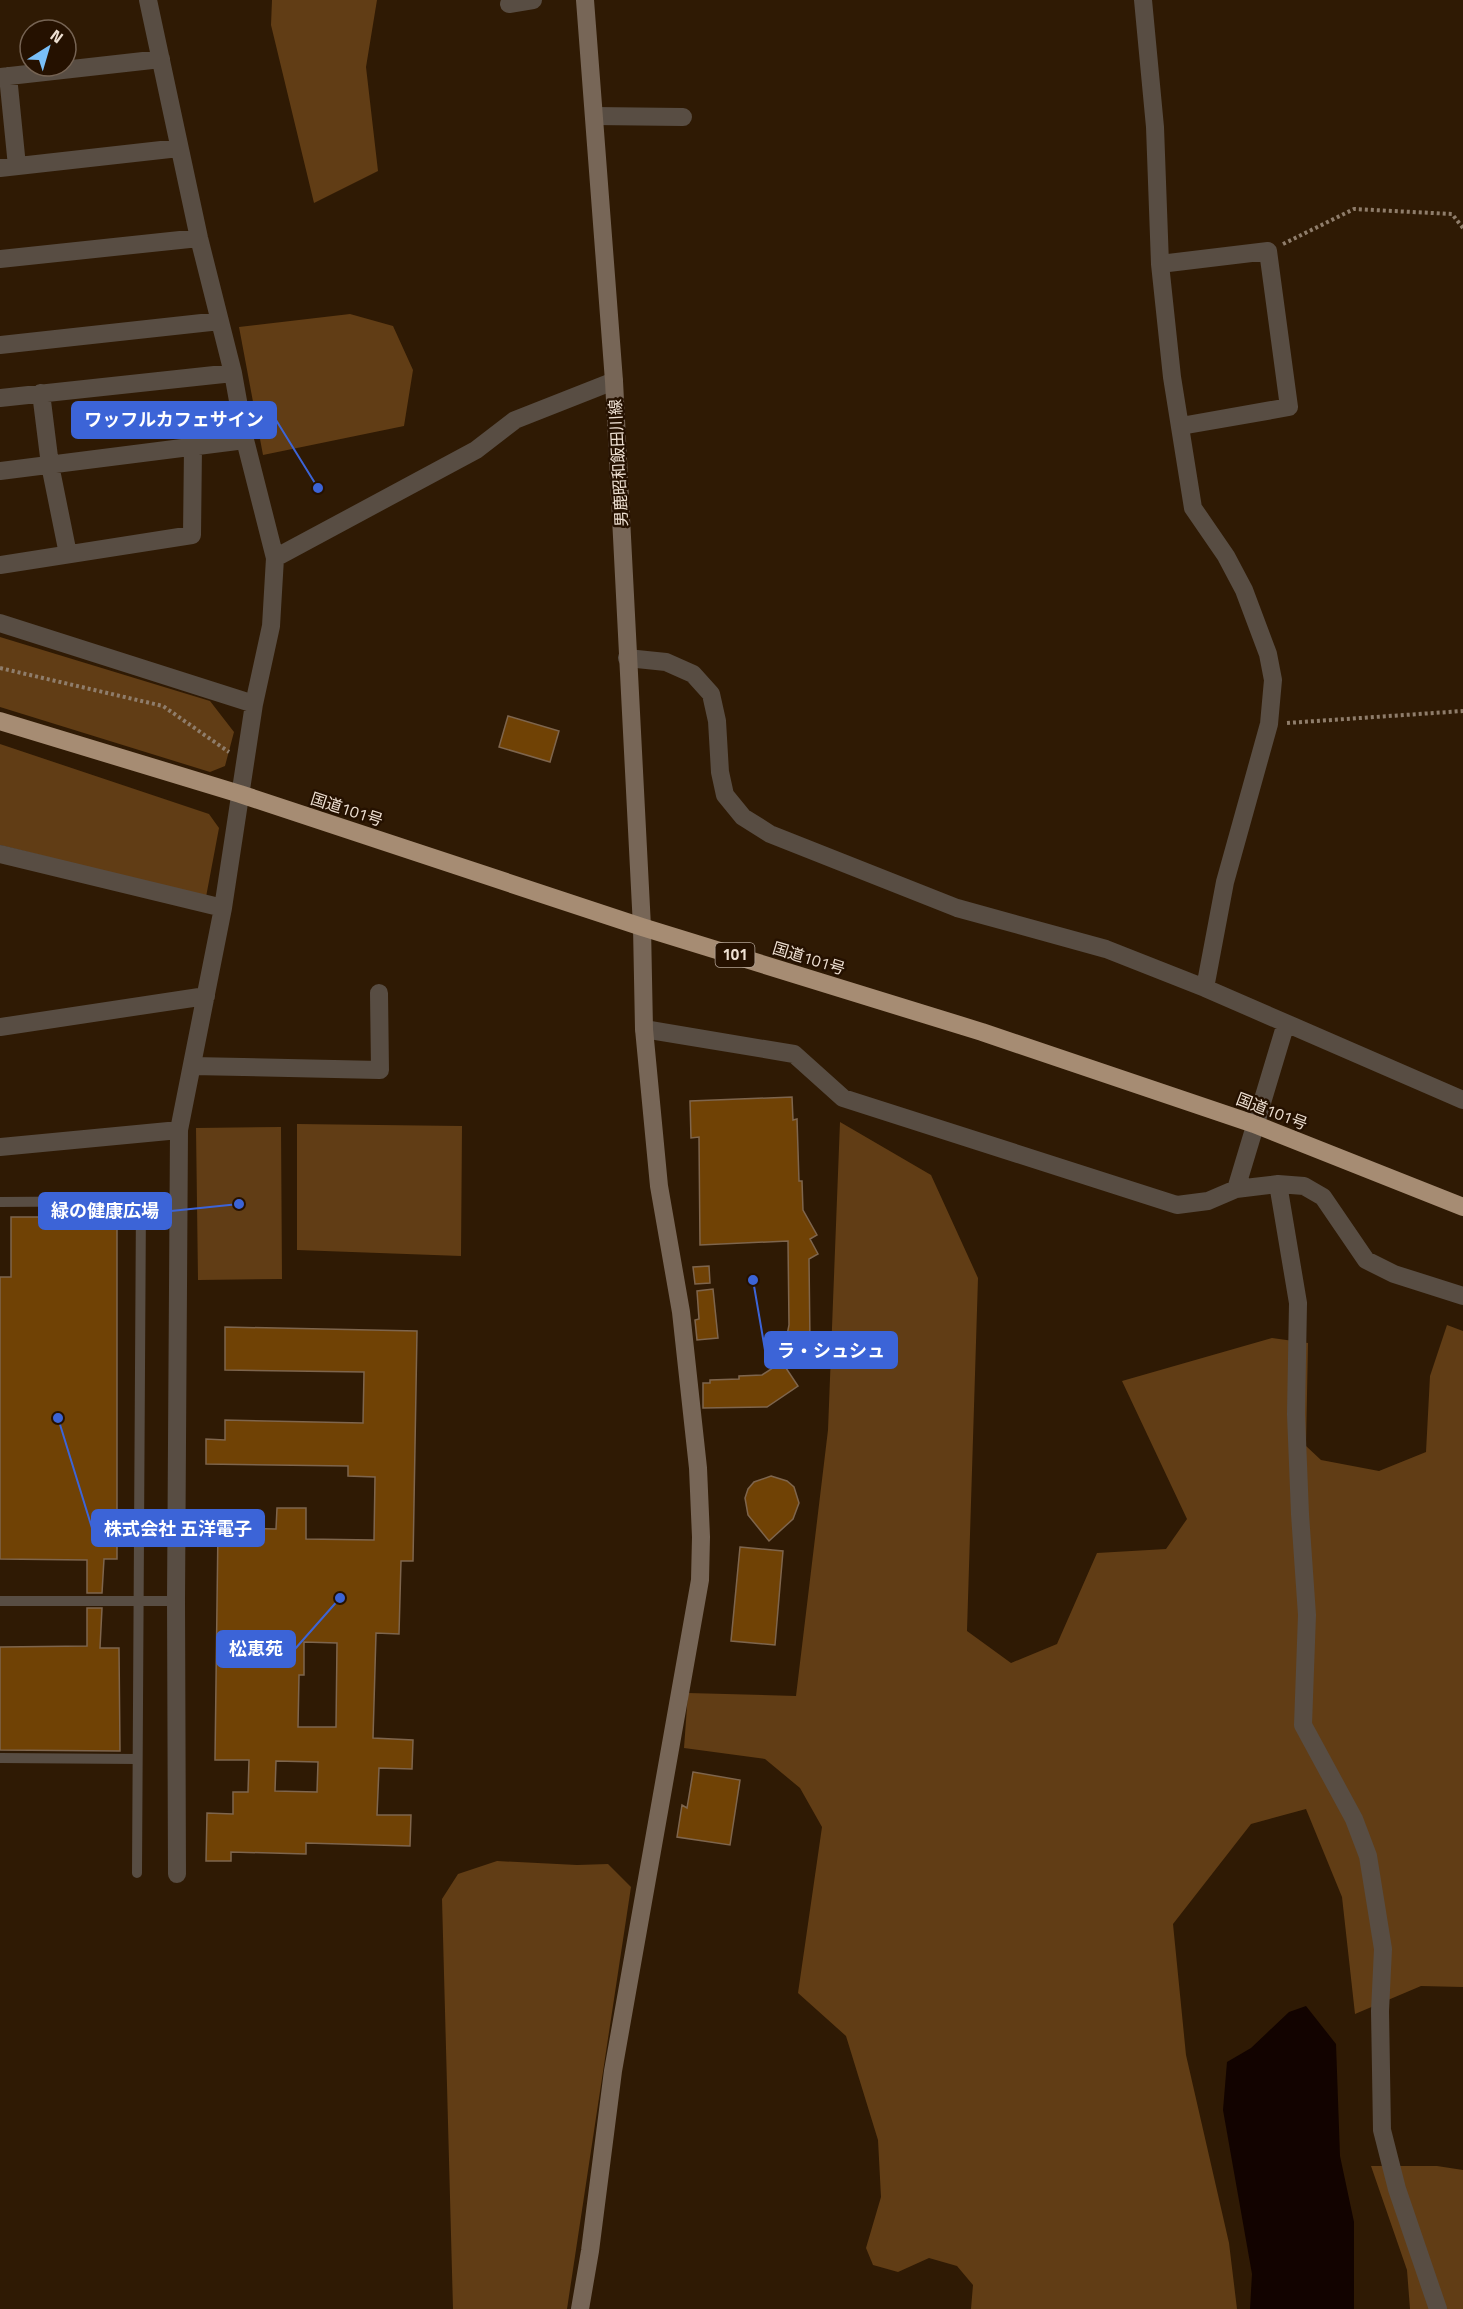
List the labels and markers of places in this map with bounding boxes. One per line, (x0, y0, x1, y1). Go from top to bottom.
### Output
callout: ワッフルカフェサイン (72, 402, 276, 438)
callout: 緑の健康広場 (39, 1193, 171, 1229)
callout: ラ・シュシュ (765, 1332, 897, 1368)
callout: 株式会社 五洋電子 (92, 1510, 264, 1546)
callout: 松恵苑 (217, 1631, 295, 1667)

